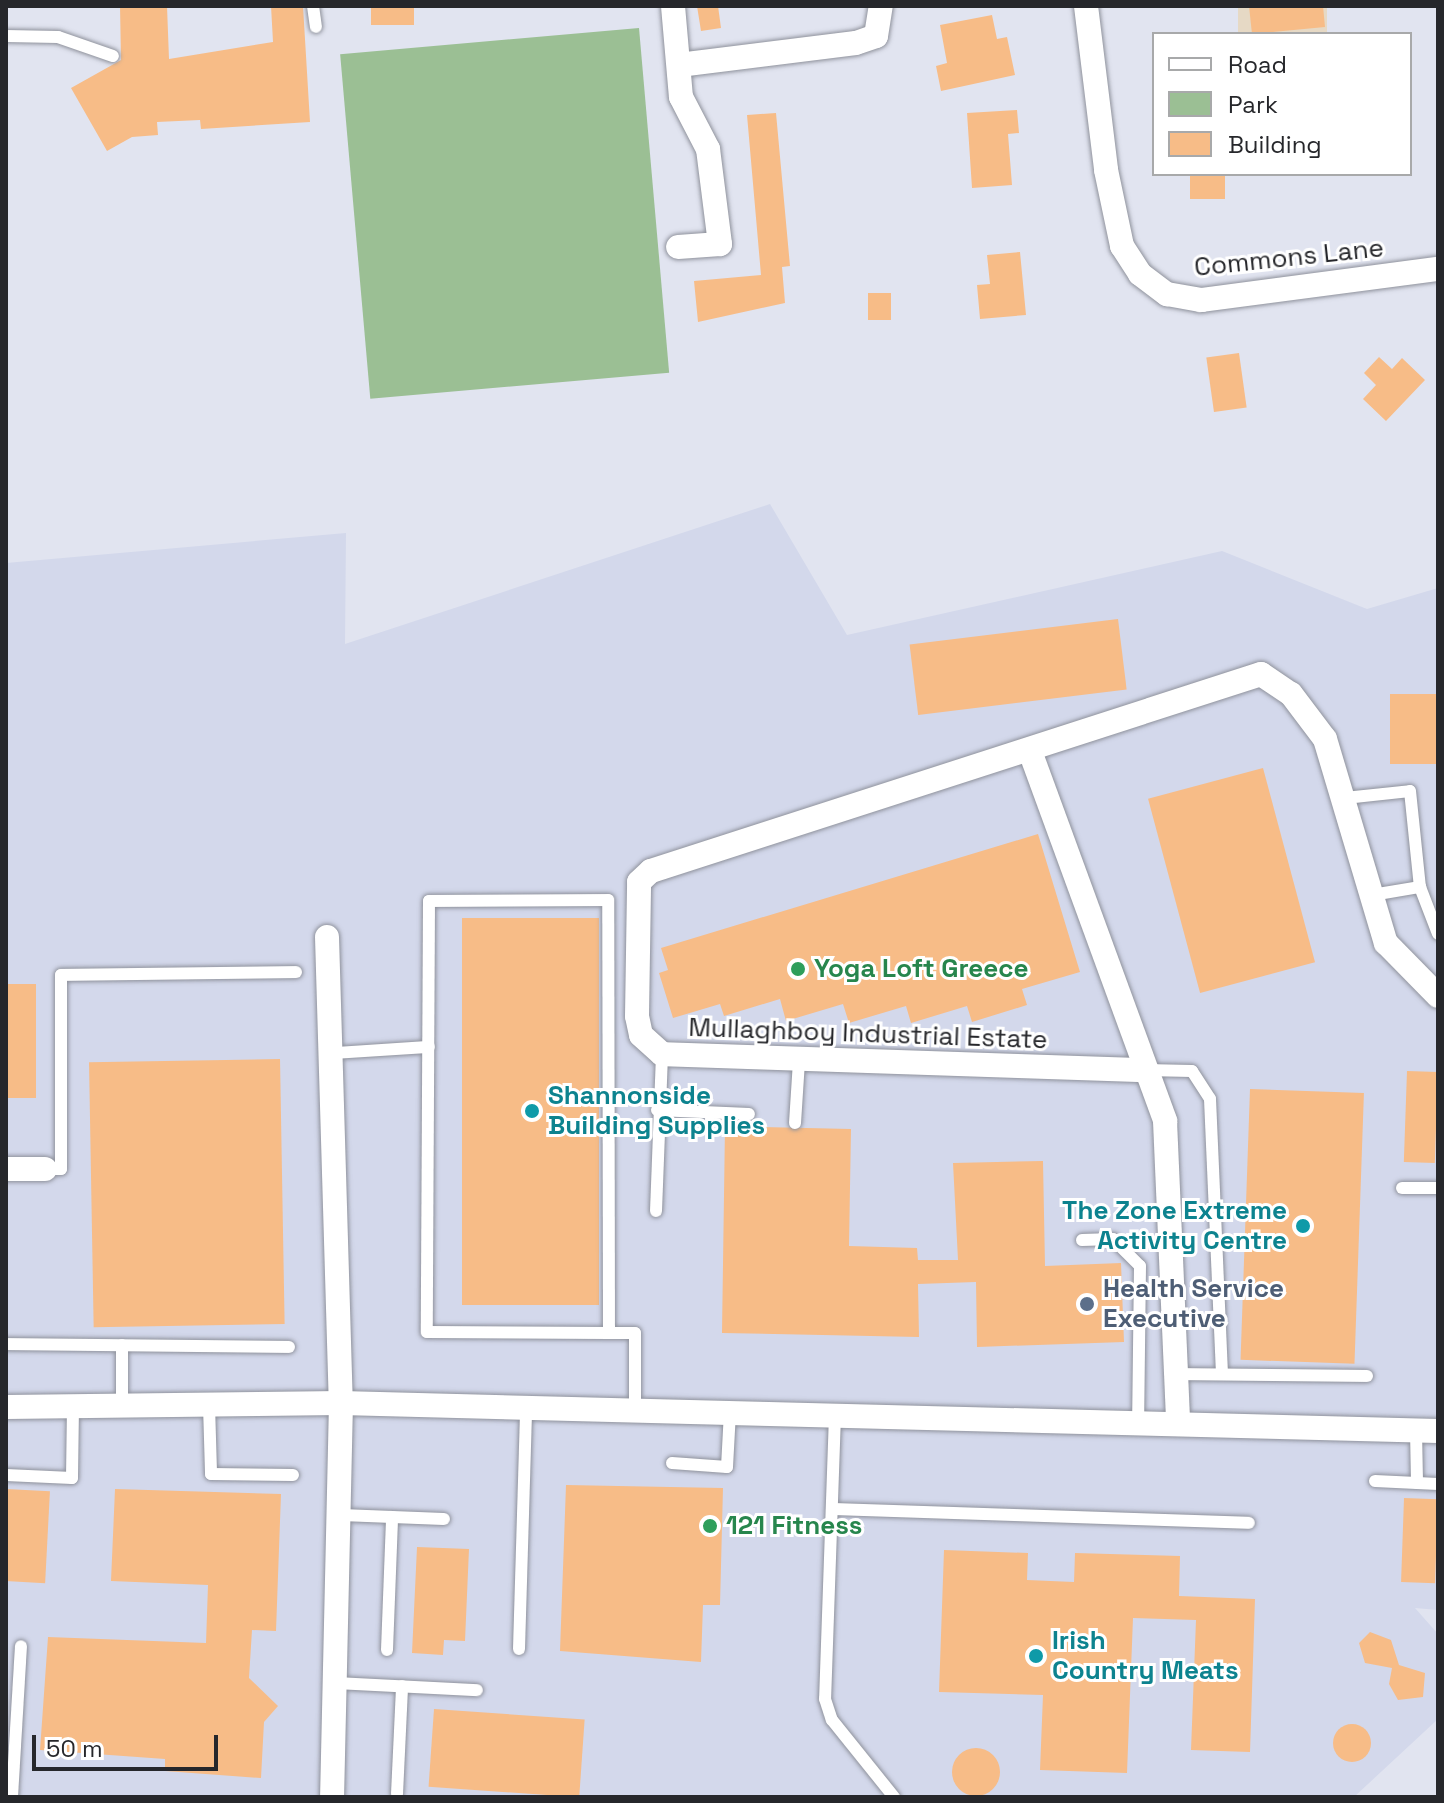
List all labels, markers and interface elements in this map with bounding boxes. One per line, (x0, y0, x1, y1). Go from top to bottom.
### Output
legend (1152, 32, 1412, 176)
text: Road (1228, 49, 1287, 80)
text: Park (1228, 89, 1278, 120)
text: Building (1228, 129, 1322, 160)
street label: Commons Lane (1193, 233, 1385, 283)
place label: Yoga Loft Greece (814, 953, 1028, 985)
marker: Yoga Loft Greece (789, 960, 807, 978)
street label: Mullaghboy Industrial Estate (688, 1012, 1048, 1056)
place label: Shannonside Building Supplies (548, 1080, 765, 1142)
marker: Shannonside Building Supplies (523, 1102, 541, 1120)
place label: The Zone Extreme Activity Centre (1062, 1195, 1287, 1256)
marker: The Zone Extreme Activity Centre (1294, 1217, 1312, 1235)
place label: Health Service Executive (1103, 1273, 1284, 1334)
marker: Health Service Executive (1078, 1295, 1096, 1313)
place label: 121 Fitness (726, 1510, 862, 1542)
marker: 121 Fitness (701, 1517, 719, 1535)
place label: Irish Country Meats (1052, 1625, 1239, 1686)
marker: Irish Country Meats (1027, 1647, 1045, 1665)
scale bar (36, 1719, 222, 1769)
text: 50 m (46, 1733, 103, 1764)

